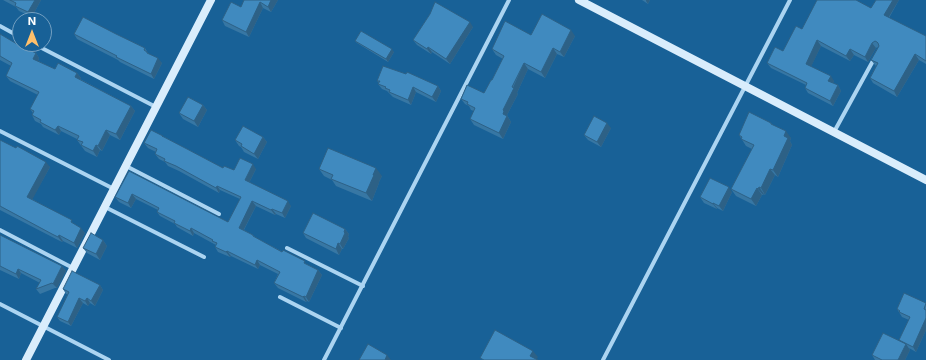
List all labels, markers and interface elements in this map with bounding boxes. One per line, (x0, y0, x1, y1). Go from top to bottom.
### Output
north arrow (12, 12, 52, 52)
text: N (28, 14, 36, 28)

